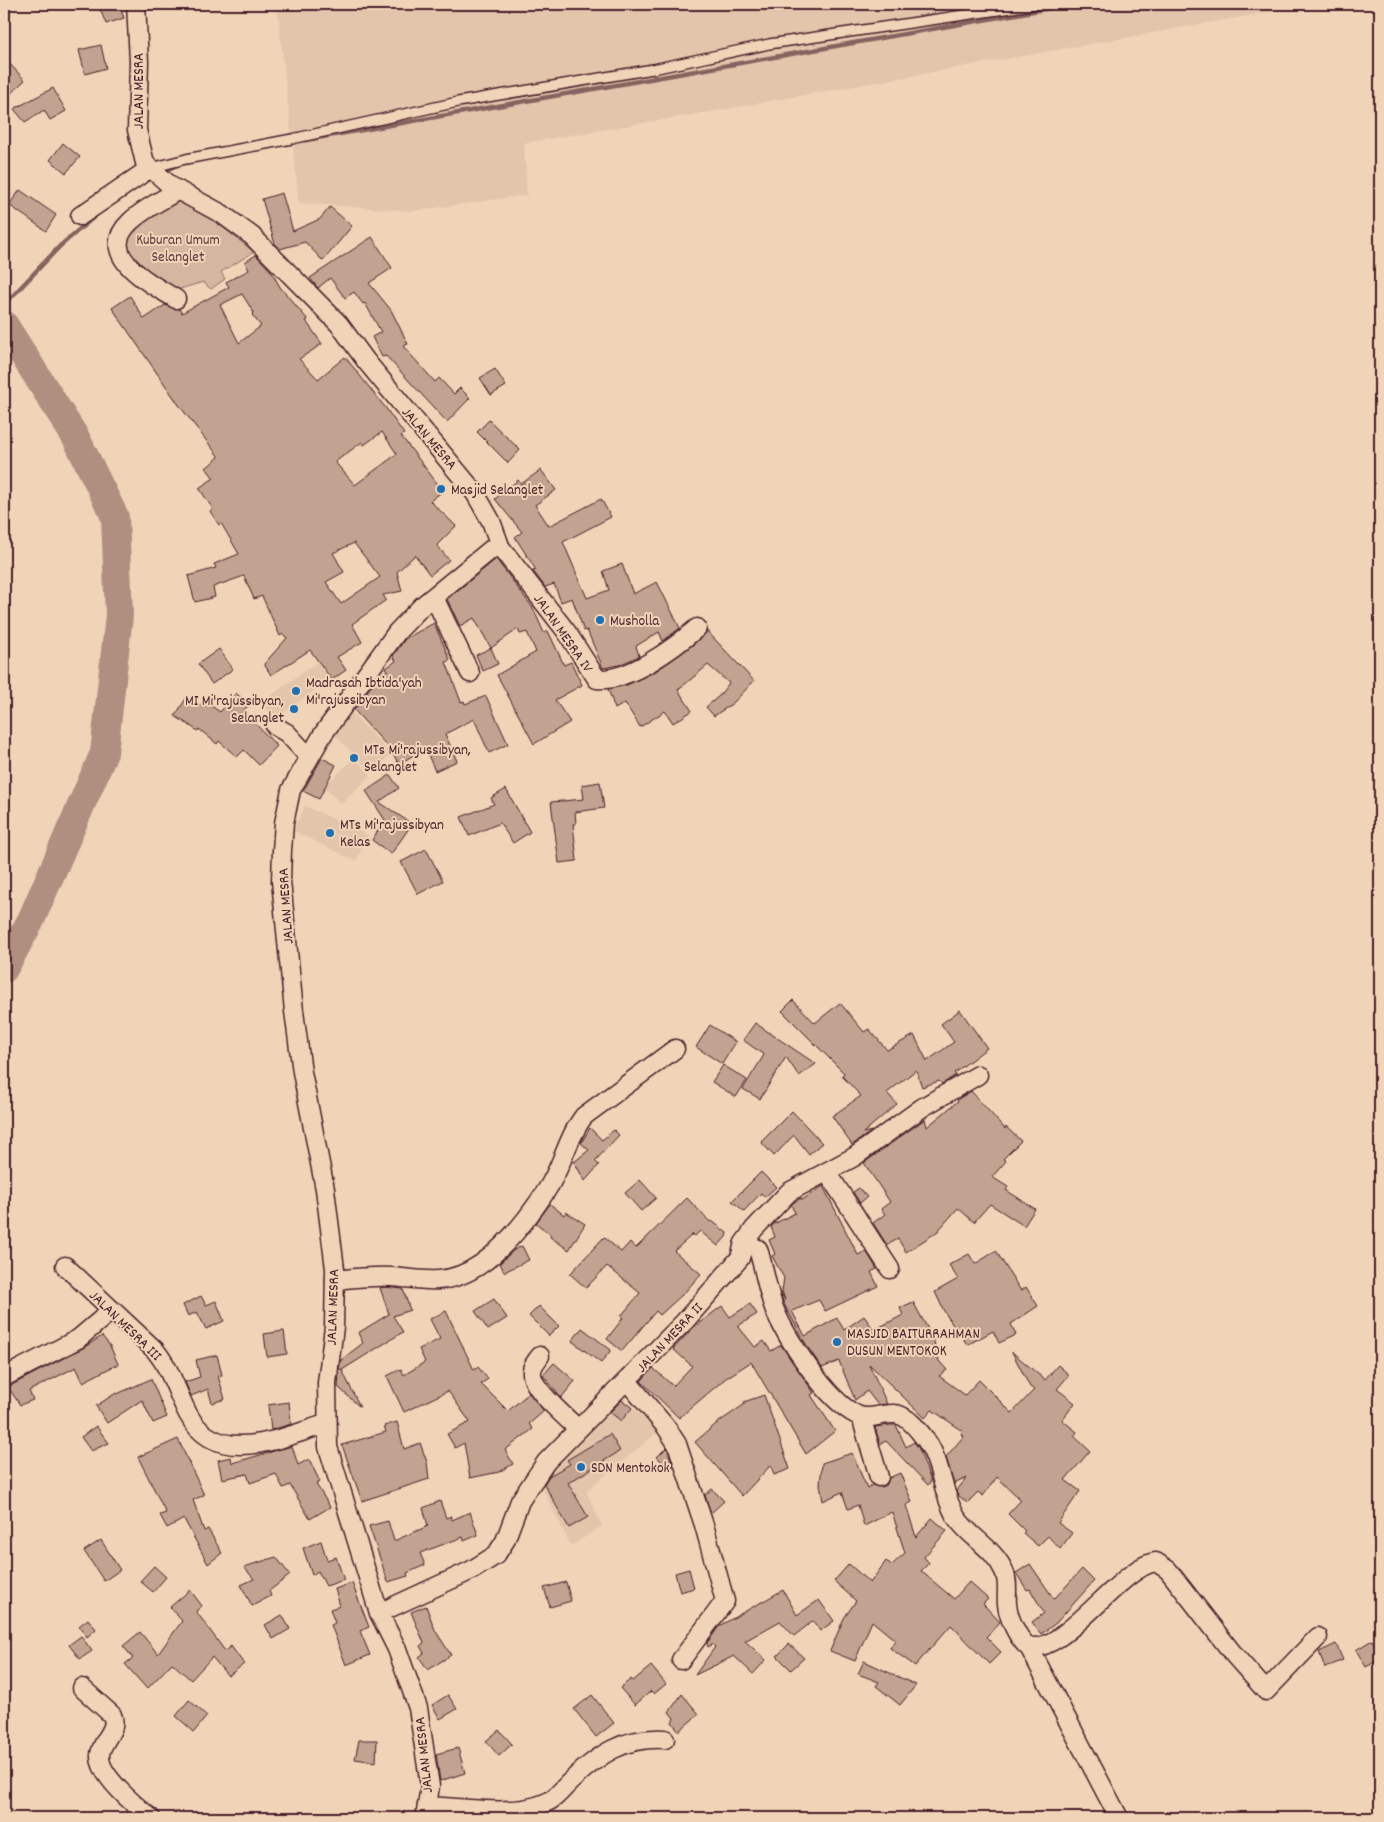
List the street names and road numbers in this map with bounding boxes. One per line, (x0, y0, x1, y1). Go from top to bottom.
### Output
street label: JALAN MESRA (129, 53, 151, 129)
street label: JALAN MESRA (395, 403, 461, 476)
street label: JALAN MESRA IV (527, 590, 598, 679)
street label: JALAN MESRA (273, 867, 301, 945)
street label: JALAN MESRA (322, 1268, 346, 1346)
street label: JALAN MESRA III (83, 1286, 166, 1367)
street label: JALAN MESRA II (632, 1298, 709, 1379)
street label: JALAN MESRA (410, 1716, 440, 1794)

